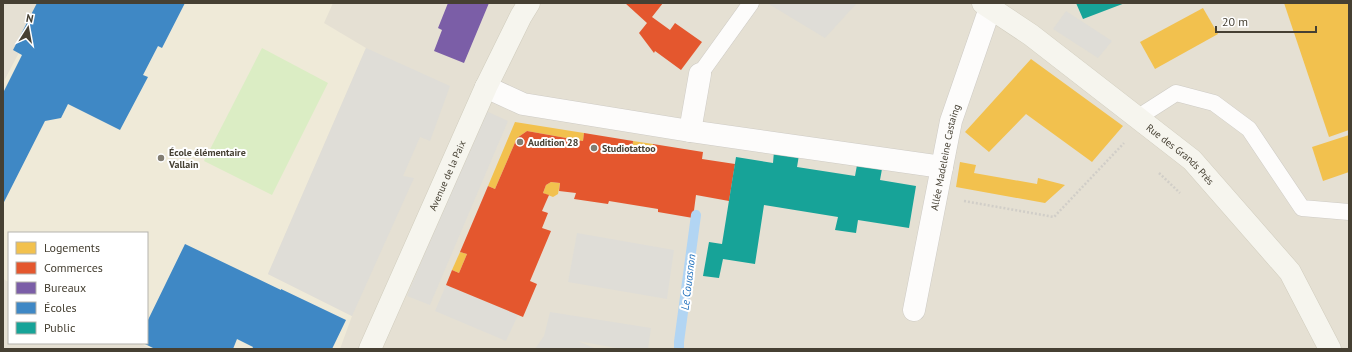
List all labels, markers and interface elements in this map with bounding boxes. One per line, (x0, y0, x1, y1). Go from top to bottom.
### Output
north arrow (8, 8, 48, 48)
scale bar (1216, 8, 1316, 34)
text: N (25, 11, 35, 26)
text: 20 m (1222, 14, 1248, 29)
street label: Allée Madeleine Castaing (927, 102, 963, 211)
street label: Rue des Grands Près (1144, 121, 1217, 187)
place label: Audition 28 (528, 136, 579, 149)
marker: Audition 28 (515, 137, 525, 147)
street label: Avenue de la Paix (426, 138, 468, 213)
place label: Studiotattoo (602, 142, 656, 155)
marker: Studiotattoo (589, 143, 599, 153)
place label: École élémentaire Vallain (168, 146, 246, 171)
marker: École élémentaire Vallain (156, 153, 166, 163)
legend (8, 232, 148, 344)
text: Logements (44, 240, 100, 255)
water label: Le Couasnon (678, 253, 698, 311)
text: Commerces (44, 260, 103, 275)
text: Bureaux (44, 280, 86, 295)
text: Écoles (44, 300, 77, 315)
text: Public (44, 320, 76, 335)

